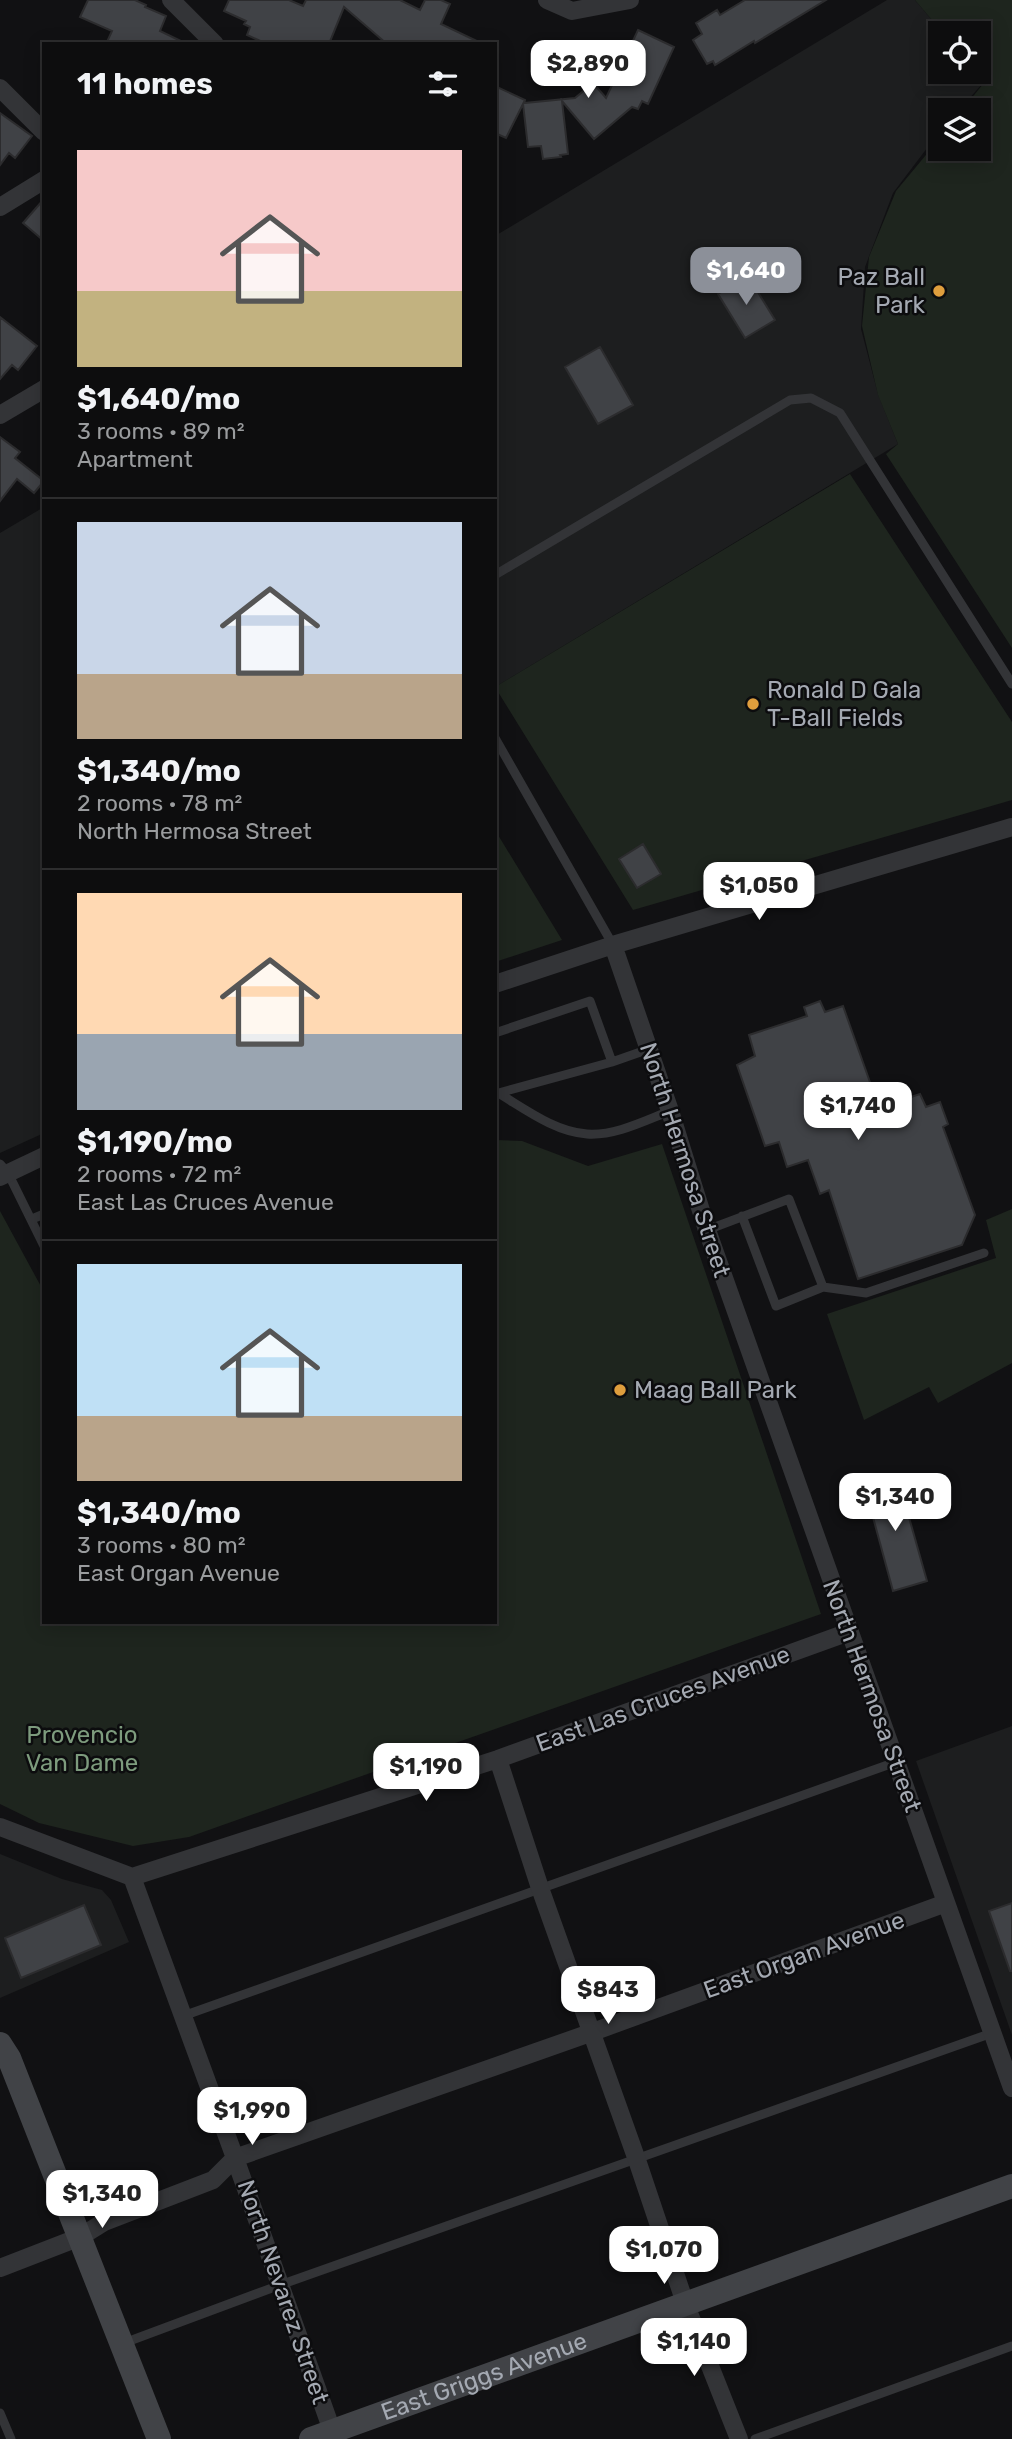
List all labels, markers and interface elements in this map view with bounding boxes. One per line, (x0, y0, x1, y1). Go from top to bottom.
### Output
map controls (928, 21, 991, 161)
button: locate (928, 21, 991, 84)
pin: $2,890 (531, 41, 645, 100)
text: $2,890 (547, 49, 629, 77)
icon: filters (424, 65, 462, 103)
text: 11 homes (77, 66, 213, 102)
button: layers (928, 98, 991, 161)
icon: home (207, 196, 333, 322)
pin: $1,640 (689, 247, 803, 307)
text: $1,640 (706, 256, 786, 284)
place label: Paz Ball Park (838, 263, 926, 319)
marker: Paz Ball Park (931, 283, 947, 299)
text: $1,640/mo (77, 381, 240, 417)
text: 3 rooms · 89 m² (77, 417, 245, 445)
text: Apartment (77, 445, 193, 473)
icon: home (207, 568, 333, 694)
place label: Ronald D Gala T-Ball Fields (767, 676, 921, 732)
marker: Ronald D Gala T-Ball Fields (745, 696, 761, 712)
text: $1,340/mo (77, 753, 241, 789)
text: 2 rooms · 78 m² (77, 789, 242, 817)
text: North Hermosa Street (77, 817, 312, 845)
pin: $1,050 (702, 862, 816, 922)
text: $1,050 (719, 871, 799, 899)
icon: home (207, 939, 333, 1065)
street label: North Hermosa Street (634, 1039, 736, 1281)
pin: $1,740 (801, 1082, 915, 1142)
text: $1,740 (820, 1091, 896, 1119)
text: $1,190/mo (77, 1124, 233, 1160)
text: 2 rooms · 72 m² (77, 1160, 241, 1188)
text: East Las Cruces Avenue (77, 1188, 334, 1216)
icon: home (207, 1310, 333, 1436)
place label: Maag Ball Park (634, 1376, 797, 1404)
marker: Maag Ball Park (612, 1382, 628, 1398)
pin: $1,340 (838, 1474, 952, 1533)
text: $1,340 (855, 1482, 935, 1510)
text: $1,340/mo (77, 1495, 241, 1531)
text: 3 rooms · 80 m² (77, 1531, 246, 1559)
text: East Organ Avenue (77, 1559, 280, 1587)
street label: North Hermosa Street (817, 1576, 927, 1816)
street label: East Las Cruces Avenue (532, 1640, 794, 1758)
park label: Provencio Van Dame (26, 1721, 138, 1777)
pin: $1,190 (369, 1744, 483, 1803)
text: $1,190 (389, 1752, 463, 1780)
street label: East Organ Avenue (700, 1906, 908, 2004)
pin: $843 (567, 1966, 649, 2026)
text: $843 (577, 1975, 639, 2003)
pin: $1,990 (195, 2088, 309, 2147)
text: $1,990 (213, 2096, 291, 2124)
pin: $1,340 (45, 2170, 159, 2230)
street label: North Nevarez Street (232, 2176, 334, 2408)
text: $1,340 (62, 2179, 142, 2207)
pin: $1,070 (607, 2226, 721, 2286)
text: $1,070 (625, 2235, 703, 2263)
pin: $1,140 (637, 2318, 751, 2378)
street label: East Griggs Avenue (377, 2327, 591, 2427)
text: $1,140 (657, 2327, 731, 2355)

